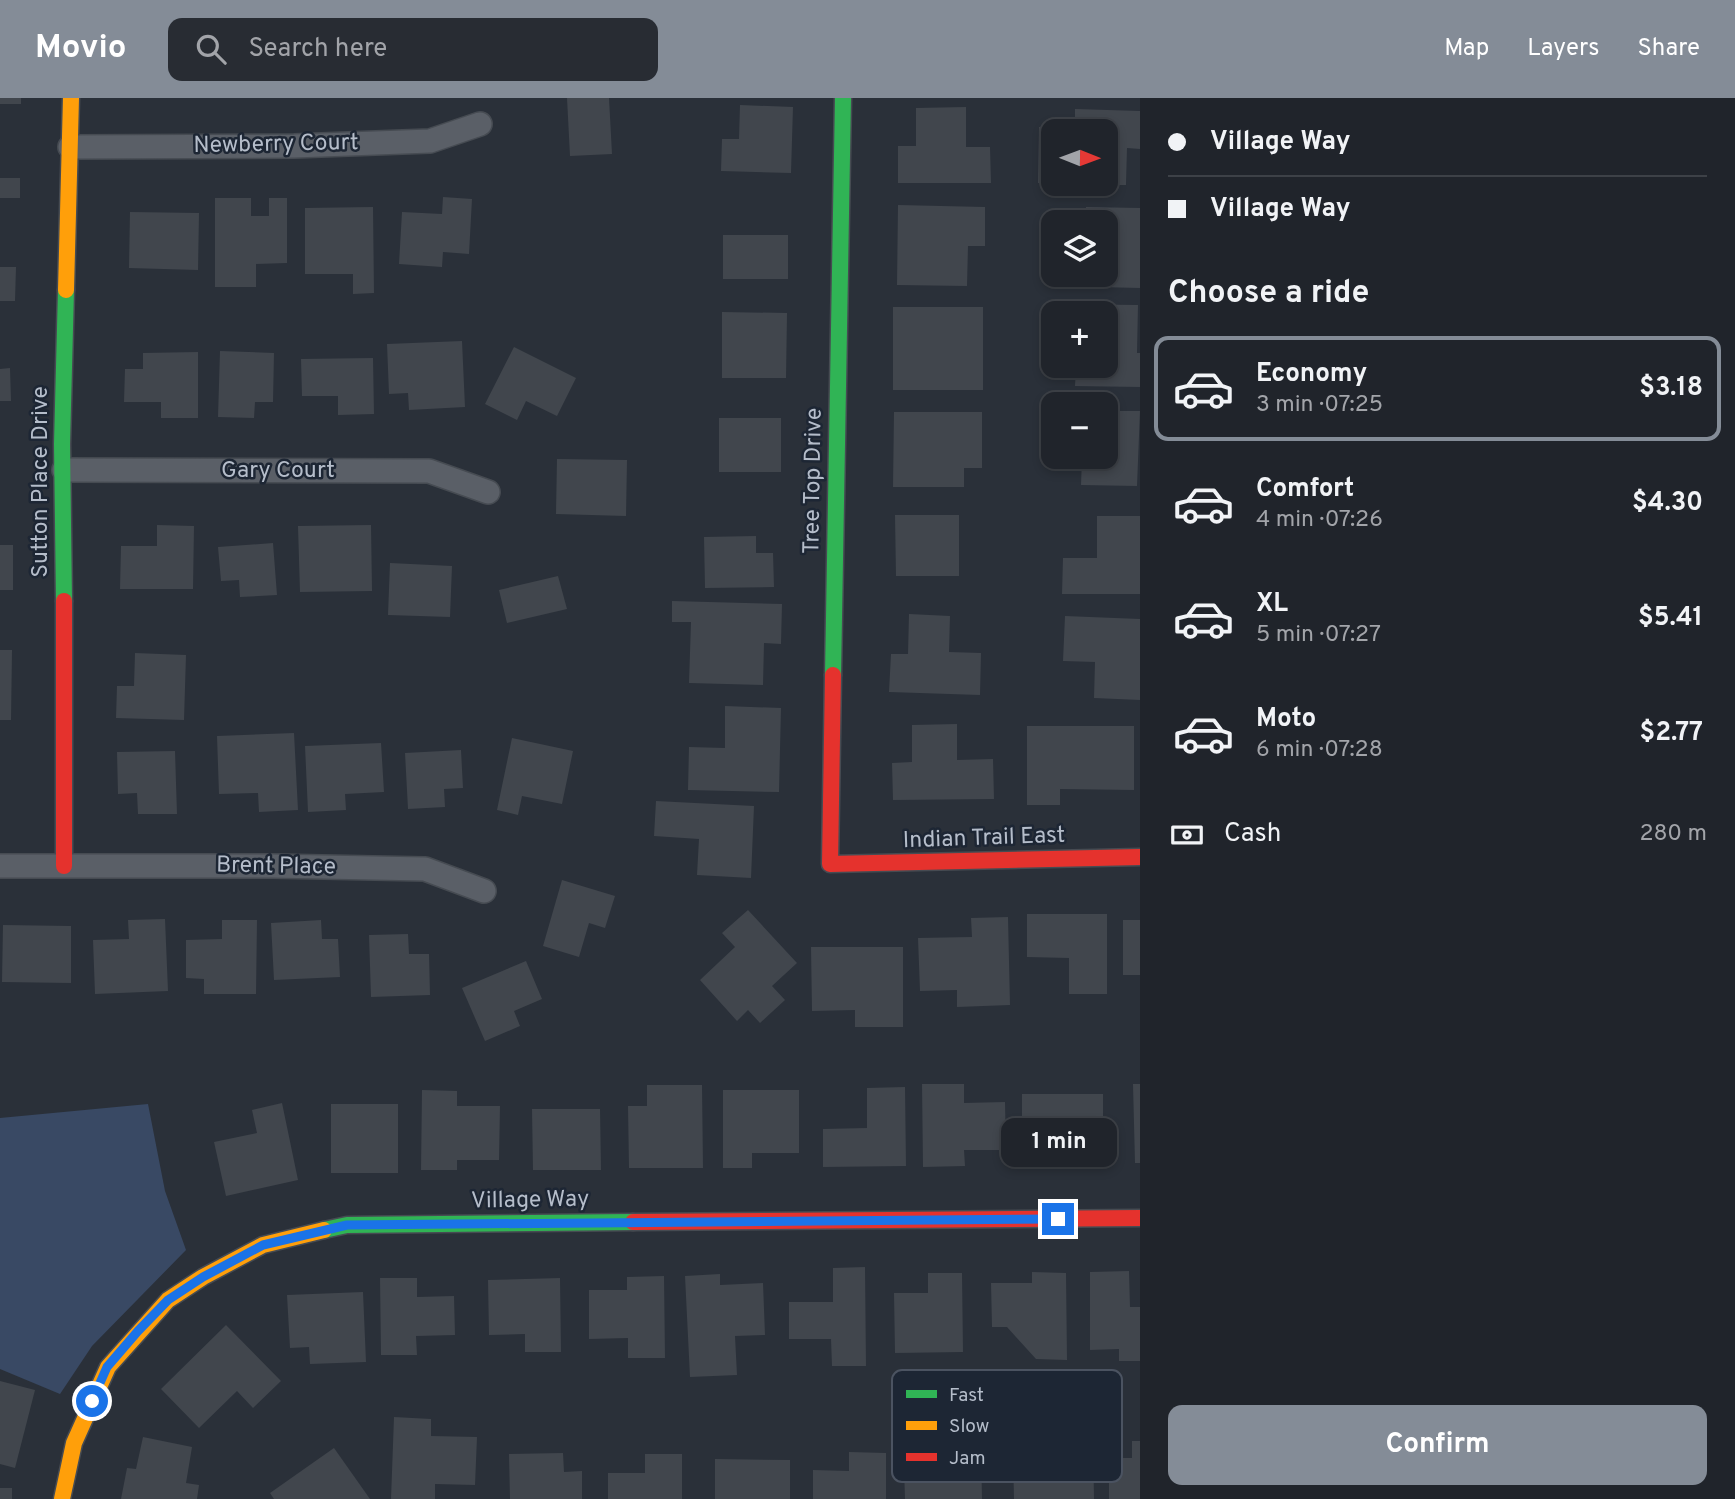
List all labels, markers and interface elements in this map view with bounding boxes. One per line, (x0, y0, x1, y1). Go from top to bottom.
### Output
search box (168, 18, 658, 81)
text: Movio (35, 28, 126, 70)
icon: search (192, 30, 230, 68)
text: Search here (248, 33, 387, 66)
text: Map (1444, 34, 1489, 64)
text: Layers (1527, 34, 1599, 64)
text: Share (1637, 34, 1700, 64)
north arrow (1041, 119, 1118, 196)
map controls (1041, 119, 1118, 469)
text: Village Way (1210, 126, 1351, 159)
street label: Newberry Court (193, 129, 359, 161)
text: Village Way (1210, 193, 1351, 226)
button: layers (1041, 210, 1118, 287)
text: Choose a ride (1168, 274, 1369, 314)
button: + (1041, 301, 1118, 378)
icon: car (1172, 357, 1235, 420)
text: Economy (1256, 358, 1367, 391)
text: $3.18 (1639, 372, 1703, 405)
street label: Sutton Place Drive (27, 386, 56, 578)
text: 3 min · 07:25 (1256, 391, 1383, 420)
button: − (1041, 392, 1118, 469)
street label: Tree Top Drive (798, 408, 830, 554)
street label: Gary Court (221, 457, 335, 486)
icon: car (1172, 472, 1235, 535)
text: Comfort (1256, 473, 1354, 506)
text: $4.30 (1632, 487, 1703, 520)
text: 4 min · 07:26 (1256, 506, 1383, 535)
icon: car (1172, 587, 1235, 650)
text: XL (1256, 588, 1288, 621)
text: $5.41 (1638, 602, 1703, 635)
text: 5 min · 07:27 (1256, 621, 1381, 650)
icon: car (1172, 702, 1235, 765)
text: Moto (1256, 703, 1316, 736)
text: $2.77 (1639, 717, 1703, 750)
text: 6 min · 07:28 (1256, 736, 1383, 765)
icon: cash (1168, 816, 1206, 854)
text: Cash (1224, 818, 1281, 851)
text: 280 m (1639, 820, 1707, 849)
street label: Indian Trail East (902, 822, 1066, 856)
street label: Brent Place (216, 851, 336, 883)
callout: 1 min (1000, 1118, 1116, 1166)
text: 1 min (1031, 1128, 1087, 1157)
street label: Village Way (471, 1185, 589, 1217)
route end (1042, 1203, 1074, 1235)
legend (892, 1370, 1122, 1482)
text: Fast (949, 1384, 984, 1408)
route start (76, 1385, 108, 1417)
button: Confirm (1168, 1405, 1707, 1485)
text: Slow (949, 1415, 989, 1439)
text: Jam (949, 1447, 986, 1471)

